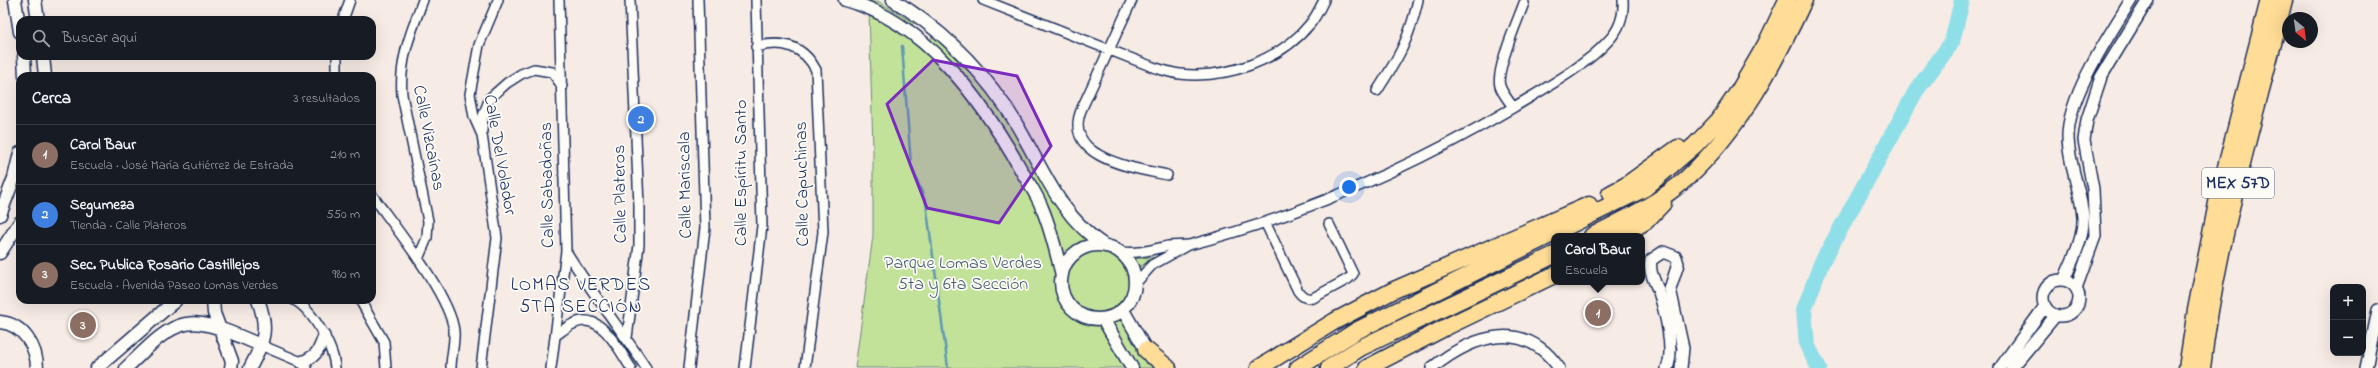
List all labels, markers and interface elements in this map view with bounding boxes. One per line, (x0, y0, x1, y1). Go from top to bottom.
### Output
north arrow (2282, 12, 2318, 48)
search box (16, 16, 376, 60)
icon: search (30, 27, 52, 49)
text: Buscar aquí (62, 27, 137, 49)
street label: Calle Vizcaínas (405, 83, 451, 193)
text: Cerca (32, 86, 71, 111)
text: 3 resultados (293, 89, 360, 108)
street label: Calle Del Volador (476, 93, 522, 218)
street label: Calle Espíritu Santo (729, 100, 755, 246)
pin: 2 (628, 104, 654, 134)
street label: Calle Capuchinas (789, 121, 817, 247)
street label: Calle Sabadoñas (534, 122, 562, 248)
street label: Calle Mariscala (672, 131, 700, 239)
text: Carol Baur (70, 134, 136, 156)
text: 1 (43, 145, 47, 164)
text: 210 m (330, 145, 360, 164)
street label: Calle Plateros (607, 145, 635, 243)
text: Escuela · José María Gutiérrez de Estrada (70, 156, 294, 175)
road number: MEX 57D (2202, 168, 2274, 198)
your location (1339, 177, 1359, 197)
text: Segumeza (70, 194, 134, 216)
text: 2 (42, 205, 48, 224)
text: 550 m (326, 205, 360, 224)
text: Tienda · Calle Plateros (70, 216, 187, 235)
popup (1551, 233, 1645, 285)
text: Carol Baur (1565, 239, 1631, 261)
park label: Parque Lomas Verdes 5ta y 6ta Sección (884, 251, 1042, 298)
text: Sec. Publica Rosario Castillejos (70, 254, 260, 276)
text: Escuela (1565, 261, 1608, 280)
text: 3 (42, 265, 48, 284)
text: 980 m (332, 265, 360, 284)
district label: LOMAS VERDES 5TA SECCIÓN (511, 272, 651, 321)
text: Escuela · Avenida Paseo Lomas Verdes (70, 276, 278, 295)
map controls (2330, 284, 2366, 356)
button: + (2330, 284, 2366, 320)
pin: 1 (1585, 298, 1611, 328)
pin: 3 (70, 310, 96, 340)
button: − (2330, 320, 2366, 356)

